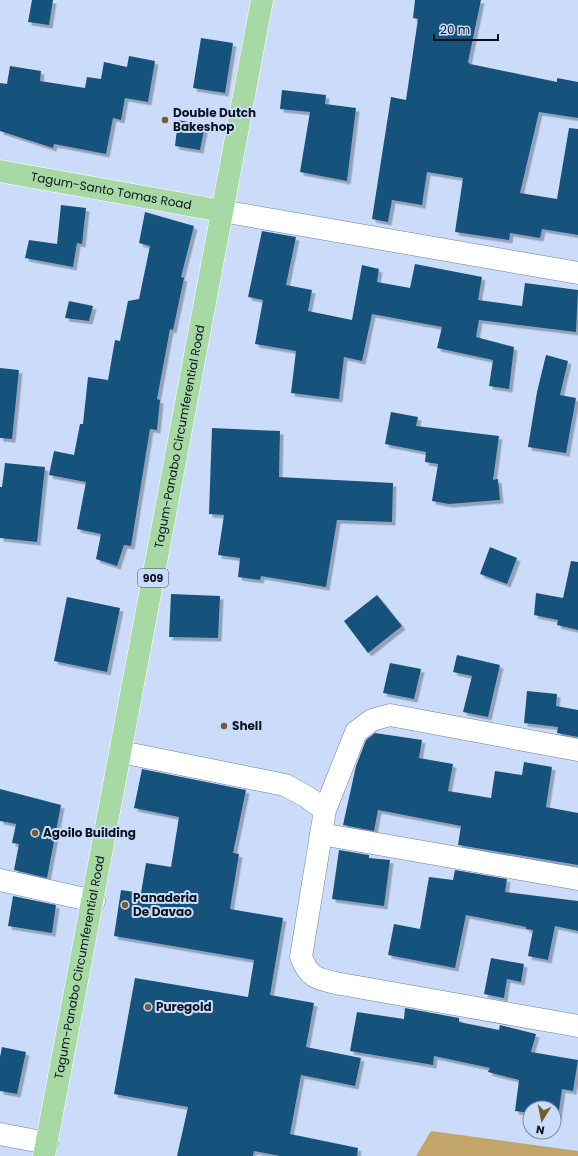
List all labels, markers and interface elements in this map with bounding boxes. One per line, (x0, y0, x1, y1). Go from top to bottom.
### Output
scale bar (434, 16, 498, 42)
text: 20 m (440, 21, 470, 38)
place label: Double Dutch Bakeshop (173, 104, 256, 135)
marker: Double Dutch Bakeshop (160, 115, 170, 125)
street label: Tagum-Santo Tomas Road (30, 168, 193, 213)
street label: Tagum-Panabo Circumferential Road (150, 323, 209, 550)
road number: 909 (138, 569, 168, 587)
place label: Shell (232, 717, 262, 734)
marker: Shell (219, 721, 229, 731)
place label: Agoilo Building (43, 824, 136, 841)
marker: Agoilo Building (30, 828, 40, 838)
street label: Tagum-Panabo Circumferential Road (50, 854, 109, 1080)
place label: Panaderia De Davao (133, 889, 197, 920)
marker: Panaderia De Davao (120, 900, 130, 910)
place label: Puregold (156, 998, 212, 1015)
marker: Puregold (143, 1002, 153, 1012)
north arrow (522, 1100, 562, 1140)
text: N (535, 1121, 546, 1138)

